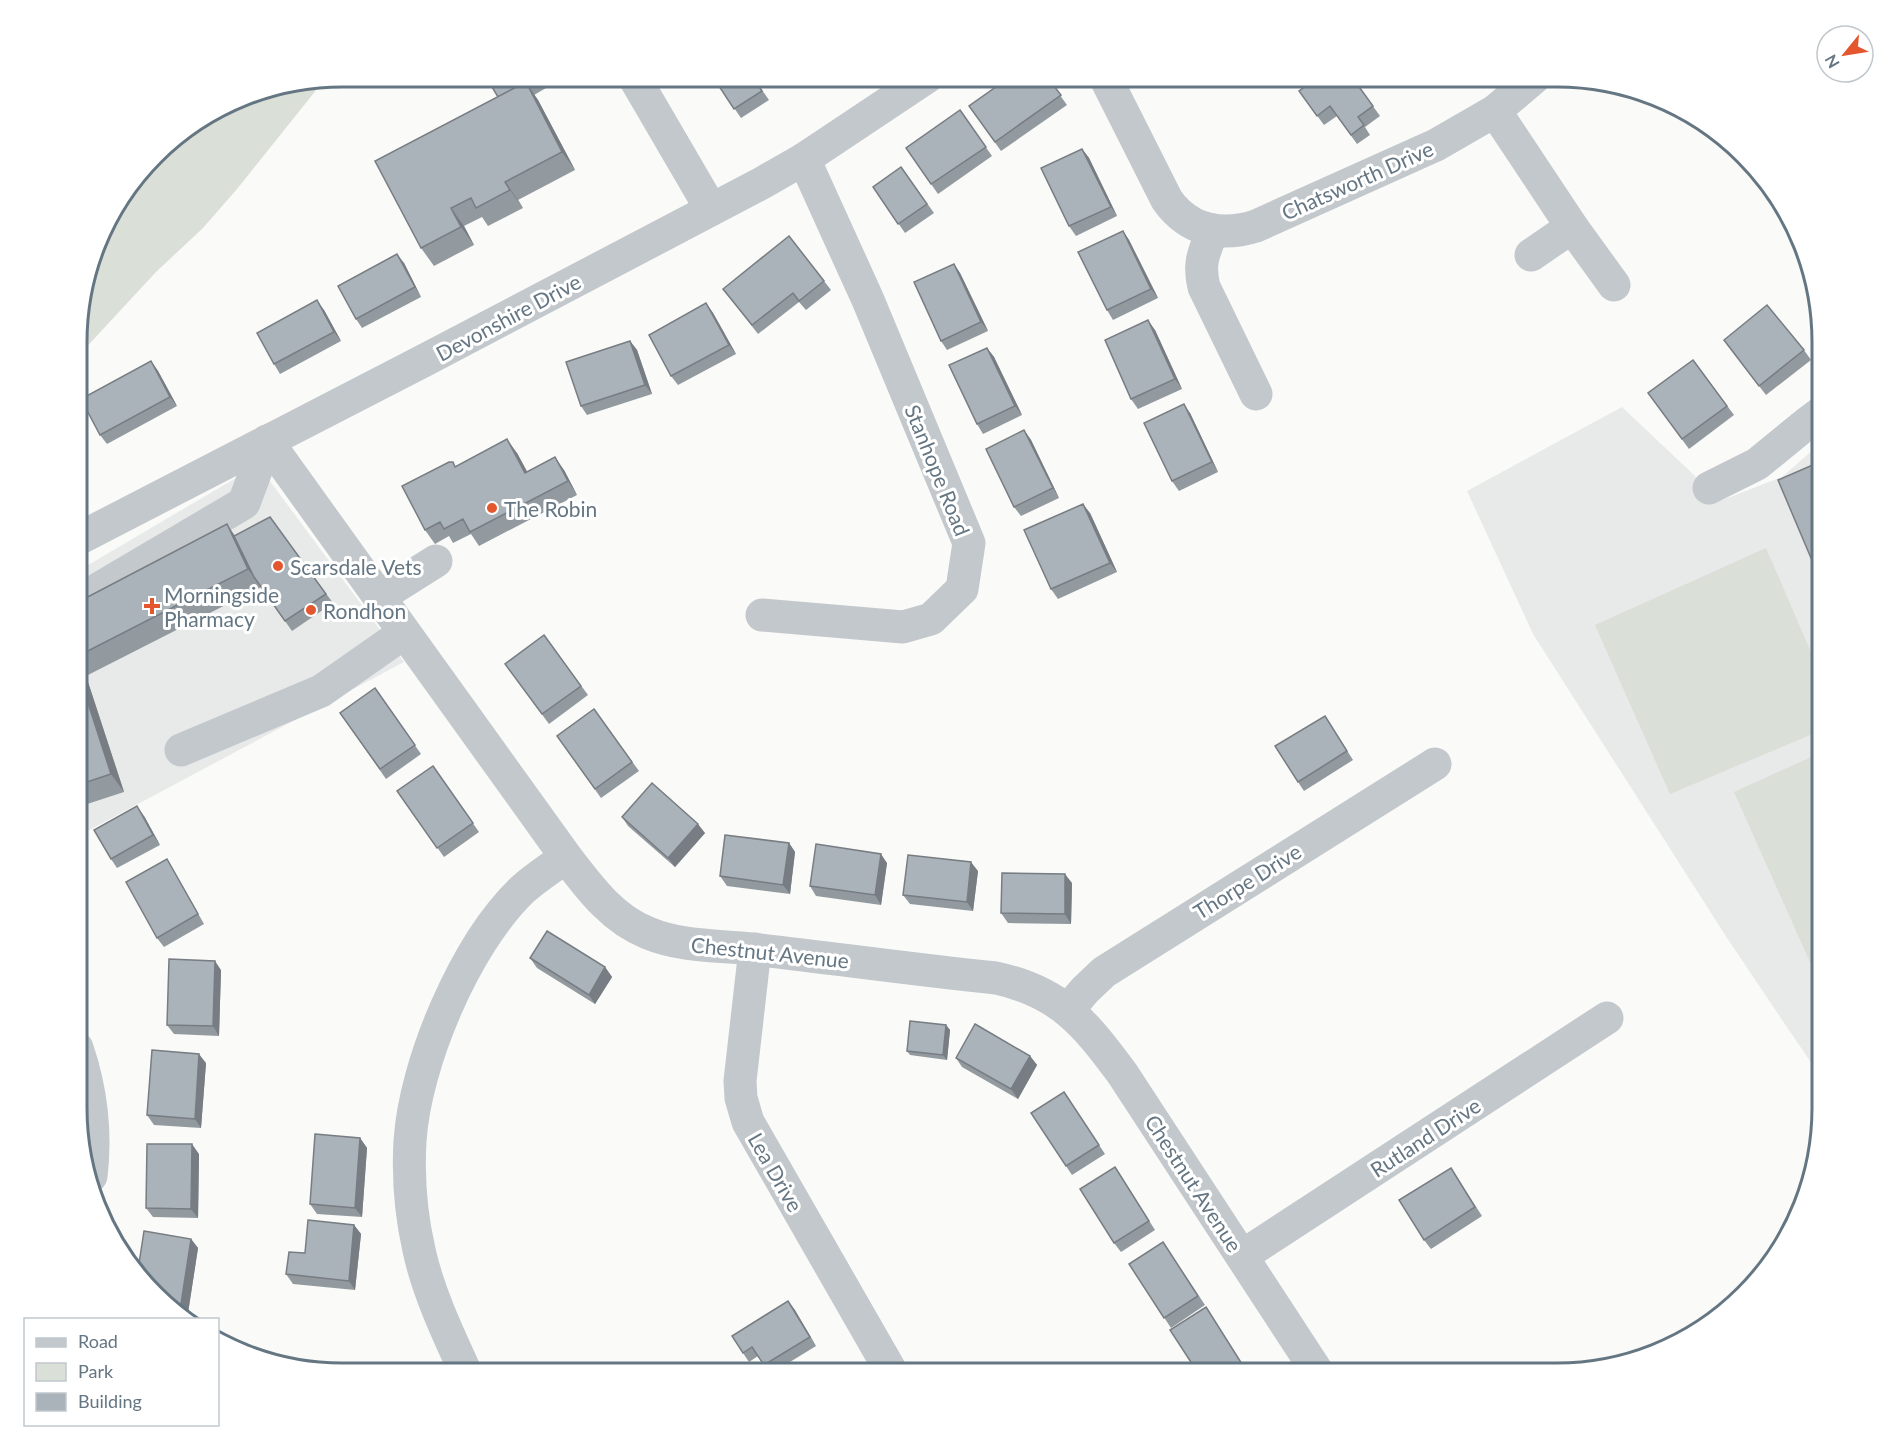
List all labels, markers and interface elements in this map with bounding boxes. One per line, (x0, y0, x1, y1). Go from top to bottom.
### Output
north arrow (1815, 24, 1875, 84)
text: N (1820, 52, 1843, 72)
street label: Chatsworth Drive (1277, 135, 1437, 225)
street label: Devonshire Drive (431, 268, 585, 366)
street label: Stanhope Road (900, 401, 976, 539)
place label: The Robin (504, 496, 597, 521)
marker: The Robin (485, 501, 499, 515)
place label: Scarsdale Vets (290, 554, 422, 579)
marker: Scarsdale Vets (271, 559, 285, 573)
place label: Morningside Pharmacy (164, 582, 279, 631)
place label: Rondhon (323, 598, 406, 623)
marker: Morningside Pharmacy (145, 599, 159, 613)
marker: Rondhon (304, 603, 318, 617)
street label: Thorpe Drive (1189, 838, 1305, 924)
street label: Chestnut Avenue (690, 931, 850, 973)
street label: Rutland Drive (1365, 1092, 1485, 1182)
street label: Chestnut Avenue (1140, 1110, 1248, 1256)
street label: Lea Drive (743, 1128, 809, 1216)
legend (24, 1318, 219, 1426)
text: Road (78, 1330, 118, 1352)
text: Park (78, 1360, 114, 1382)
text: Building (78, 1390, 142, 1412)

